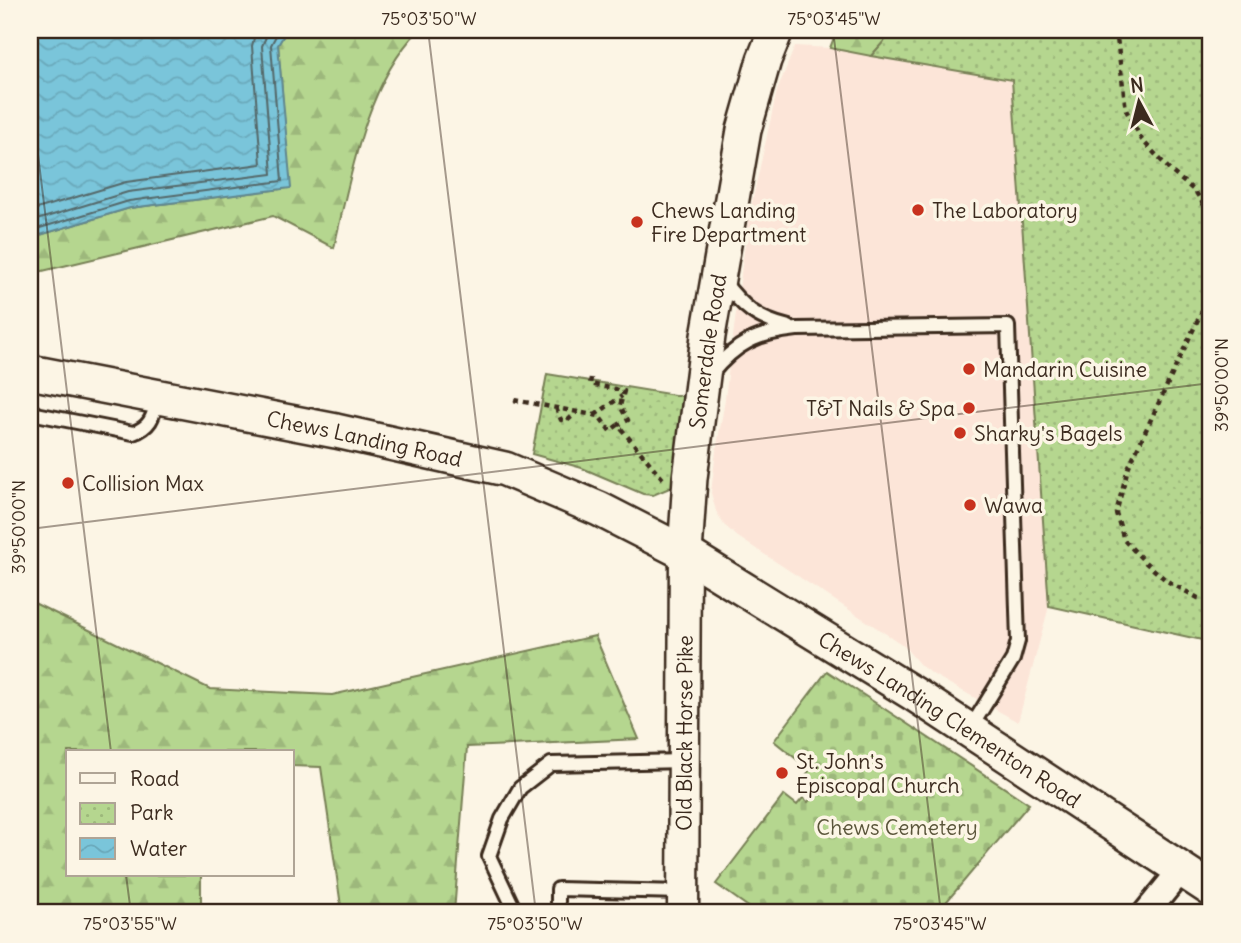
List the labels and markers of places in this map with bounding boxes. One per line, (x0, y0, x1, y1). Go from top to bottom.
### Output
place label: Chews Landing Fire Department (651, 197, 806, 248)
place label: The Laboratory (932, 197, 1078, 224)
marker: The Laboratory (910, 202, 926, 218)
marker: Chews Landing Fire Department (629, 214, 645, 230)
place label: Mandarin Cuisine (983, 356, 1147, 383)
marker: Mandarin Cuisine (961, 361, 977, 377)
place label: T&T Nails & Spa (806, 395, 955, 422)
marker: T&T Nails & Spa (961, 400, 977, 416)
place label: Sharky's Bagels (974, 420, 1123, 447)
marker: Sharky's Bagels (952, 425, 968, 441)
place label: Collision Max (82, 470, 204, 497)
marker: Collision Max (60, 475, 76, 491)
place label: Wawa (984, 492, 1043, 519)
marker: Wawa (962, 497, 978, 513)
place label: St. John's Episcopal Church (796, 748, 960, 799)
marker: St. John's Episcopal Church (774, 765, 790, 781)

